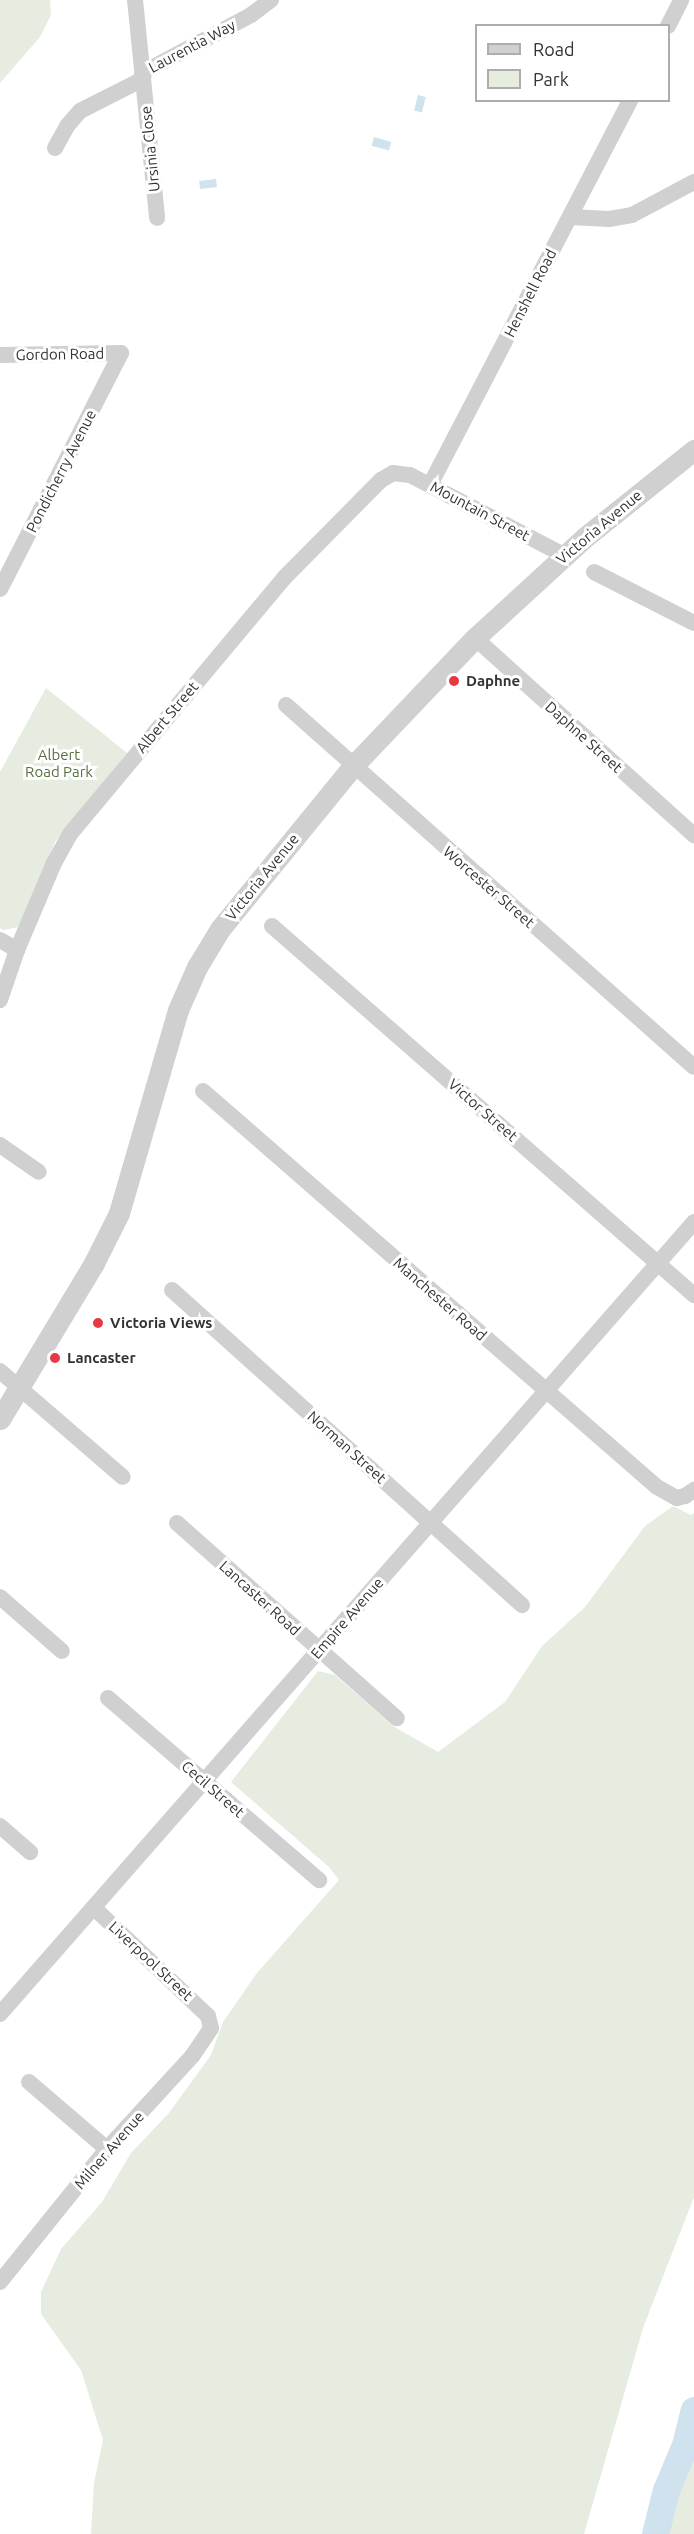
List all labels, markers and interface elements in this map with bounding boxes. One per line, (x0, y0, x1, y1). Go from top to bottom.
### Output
street label: Laurentia Way (146, 16, 238, 76)
legend (475, 24, 670, 102)
text: Road (533, 39, 575, 59)
text: Park (533, 69, 569, 89)
street label: Ursinia Close (137, 105, 163, 193)
street label: Henshell Road (500, 246, 560, 340)
street label: Gordon Road (16, 344, 104, 364)
street label: Pondicherry Avenue (22, 407, 100, 535)
street label: Mountain Street (427, 477, 533, 545)
street label: Victoria Avenue (553, 486, 645, 568)
place label: Daphne (466, 672, 520, 690)
marker: Daphne (447, 674, 461, 688)
street label: Albert Street (132, 678, 202, 756)
street label: Daphne Street (542, 698, 626, 776)
park label: Albert Road Park (25, 745, 93, 780)
street label: Victoria Avenue (222, 830, 302, 924)
street label: Worcester Street (440, 842, 538, 932)
street label: Victor Street (445, 1075, 521, 1145)
street label: Manchester Road (390, 1254, 490, 1344)
place label: Victoria Views (110, 1314, 212, 1332)
marker: Victoria Views (91, 1316, 105, 1330)
place label: Lancaster (67, 1349, 136, 1367)
marker: Lancaster (48, 1351, 62, 1365)
street label: Norman Street (304, 1407, 390, 1487)
street label: Lancaster Road (216, 1557, 304, 1639)
street label: Empire Avenue (307, 1574, 387, 1662)
street label: Cecil Street (178, 1757, 248, 1821)
street label: Liverpool Street (105, 1918, 197, 2004)
street label: Milner Avenue (70, 2107, 148, 2193)

